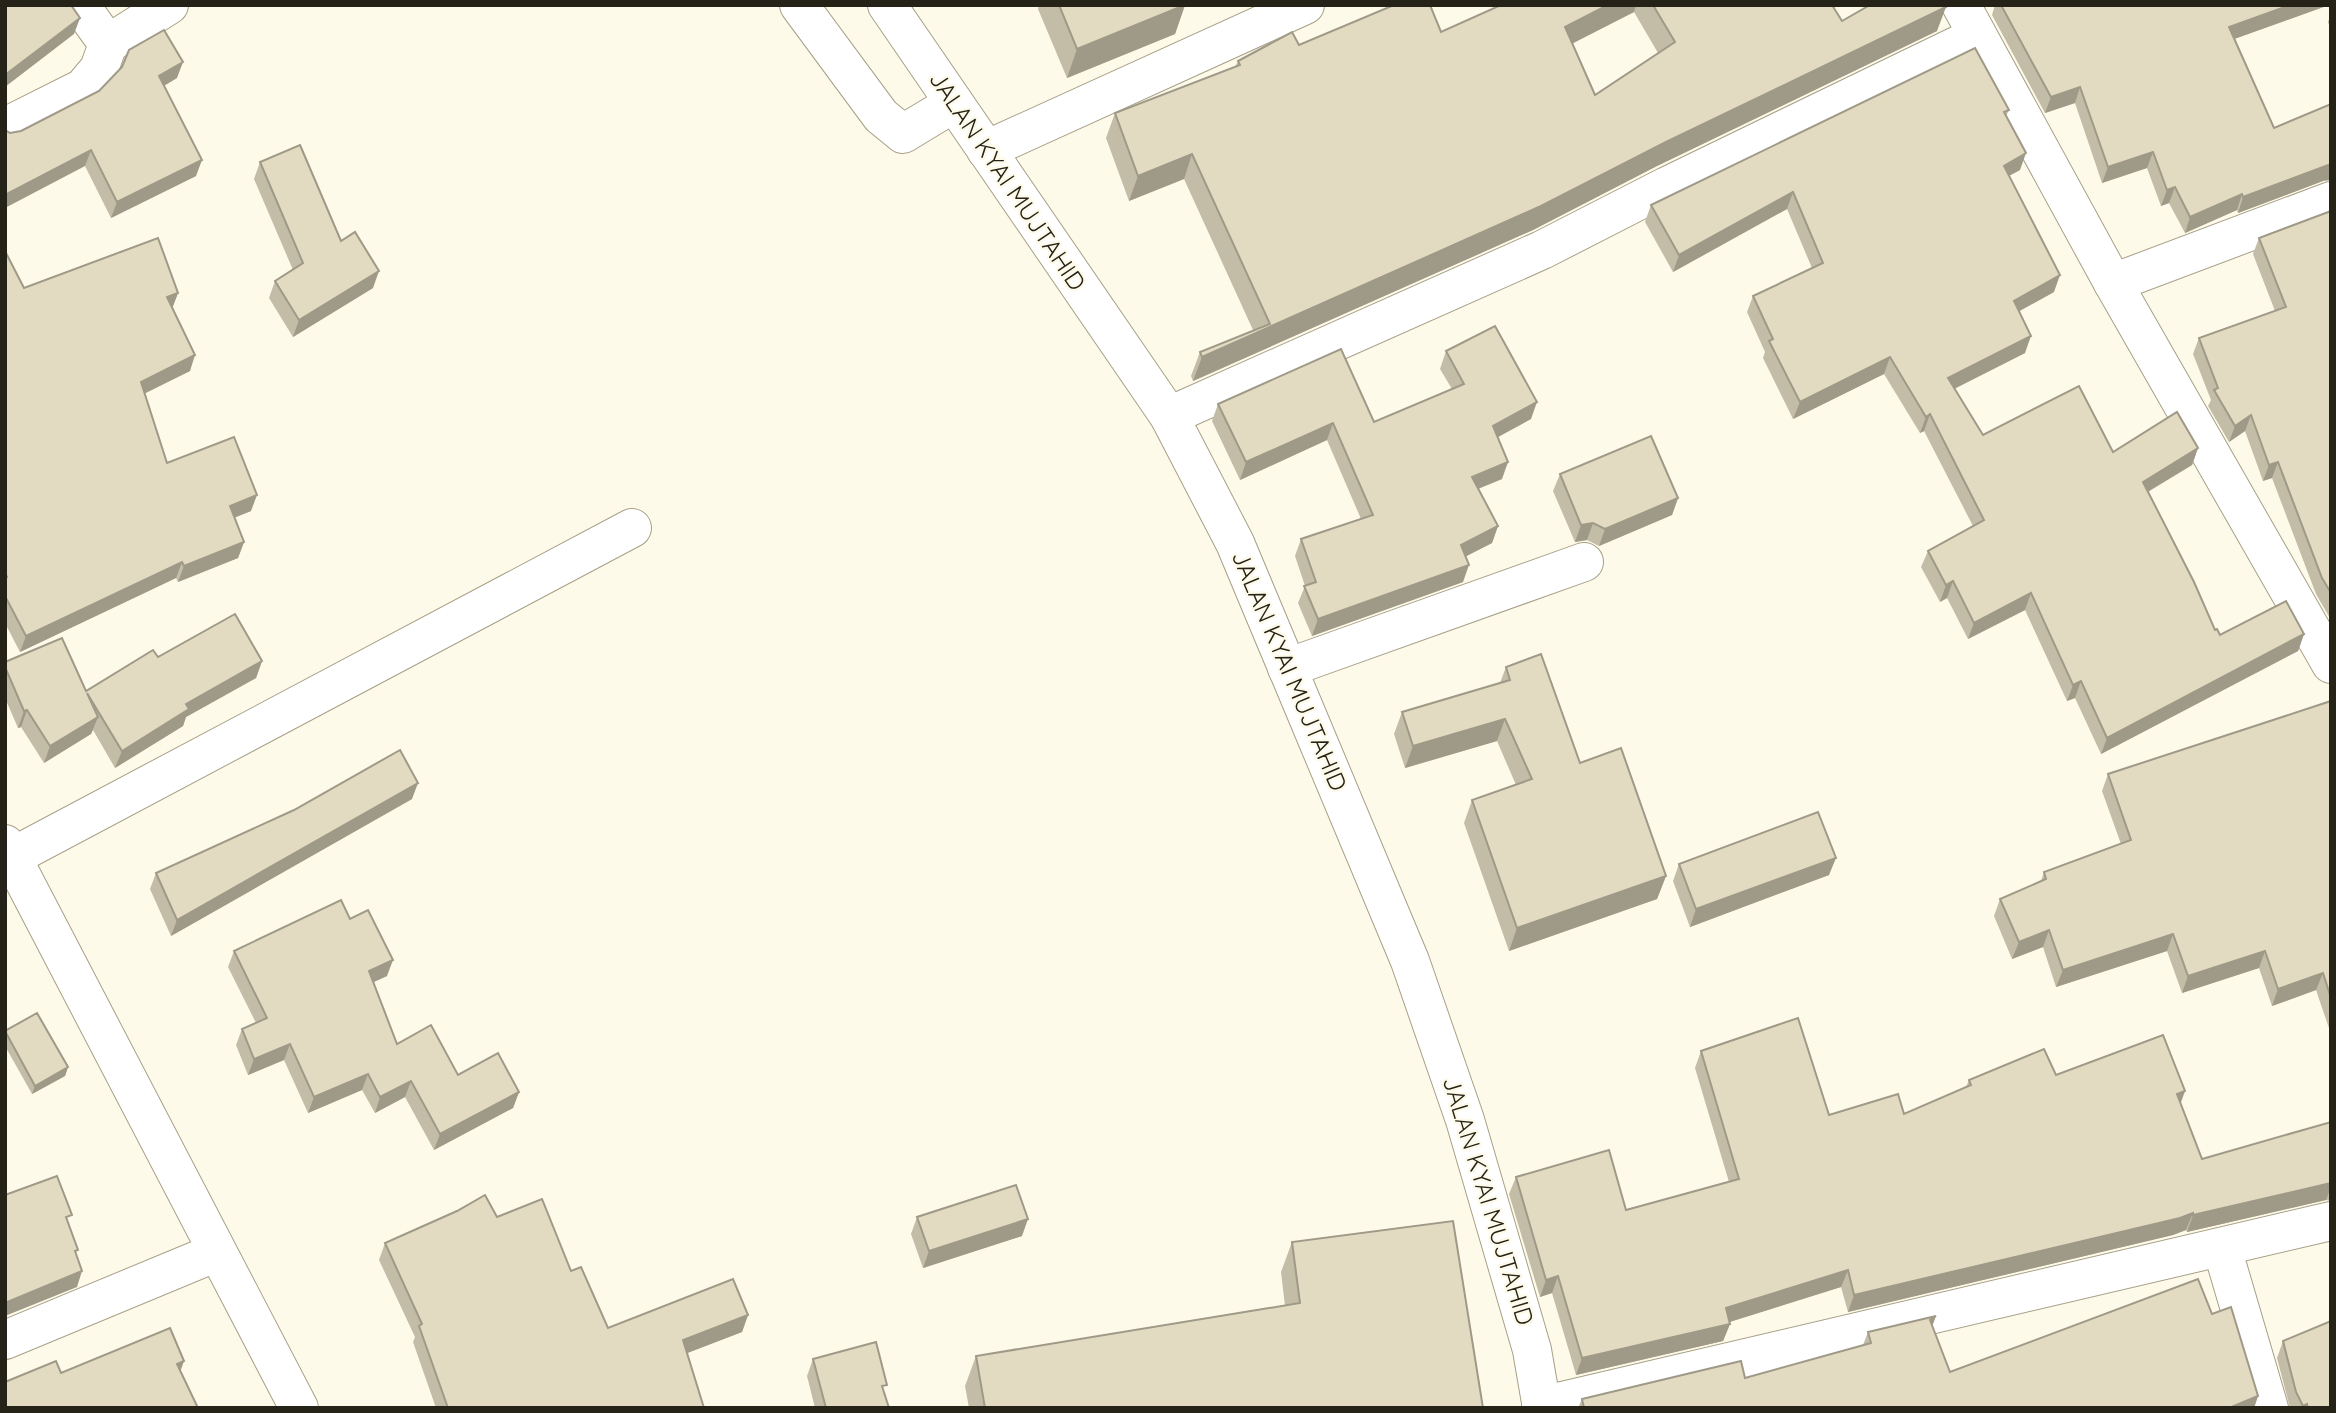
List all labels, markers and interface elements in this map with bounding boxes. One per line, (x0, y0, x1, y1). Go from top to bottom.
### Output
street label: JALAN KYAI MUJTAHID (923, 65, 1092, 296)
street label: JALAN KYAI MUJTAHID (1226, 546, 1354, 795)
street label: JALAN KYAI MUJTAHID (1437, 1073, 1541, 1329)

